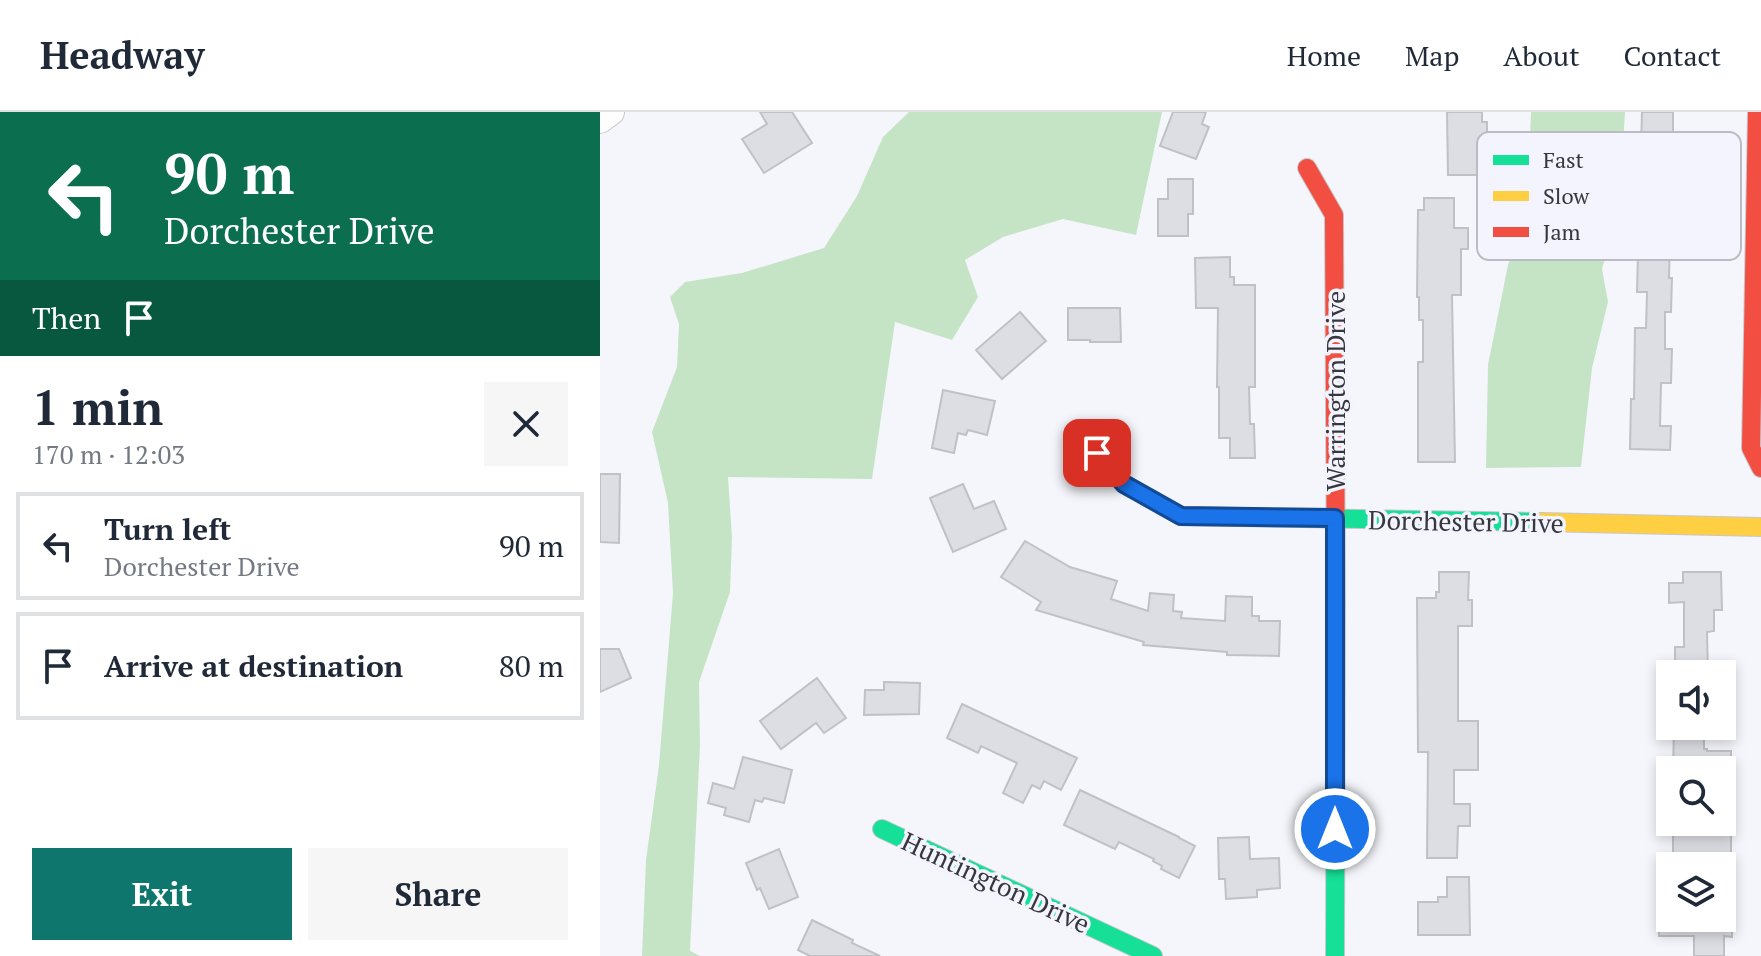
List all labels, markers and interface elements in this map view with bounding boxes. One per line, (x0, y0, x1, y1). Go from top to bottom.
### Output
text: Headway (40, 30, 205, 80)
text: Home (1287, 37, 1361, 74)
text: Map (1405, 37, 1459, 74)
text: About (1503, 37, 1580, 74)
text: Contact (1624, 37, 1721, 74)
legend (1477, 132, 1741, 260)
text: 90 m (164, 136, 294, 210)
icon: left (32, 144, 136, 248)
text: Fast (1543, 145, 1584, 174)
text: Slow (1543, 181, 1590, 210)
text: Dorchester Drive (164, 207, 435, 254)
text: Jam (1543, 217, 1581, 246)
street label: Warrington Drive (1318, 291, 1352, 491)
icon: arrive (117, 296, 161, 340)
text: Then (32, 298, 101, 338)
text: 1 min (32, 375, 163, 439)
button: close (484, 382, 568, 466)
pin (1063, 419, 1131, 487)
icon: arrive (1075, 431, 1119, 475)
text: 170 m · 12:03 (32, 437, 185, 471)
street label: Dorchester Drive (1368, 502, 1564, 540)
text: Turn left (104, 509, 231, 549)
icon: left (36, 524, 80, 568)
text: 90 m (499, 526, 564, 566)
text: Dorchester Drive (104, 549, 300, 583)
icon: arrive (36, 644, 80, 688)
text: Arrive at destination (104, 646, 403, 686)
text: 80 m (499, 646, 564, 686)
map controls (1656, 660, 1736, 932)
button: sound (1656, 660, 1736, 740)
button: search (1656, 756, 1736, 836)
position arrow (1293, 787, 1377, 871)
street label: Huntington Drive (897, 824, 1095, 940)
button: Exit (32, 848, 292, 940)
button: Share (308, 848, 568, 940)
button: layers (1656, 852, 1736, 932)

